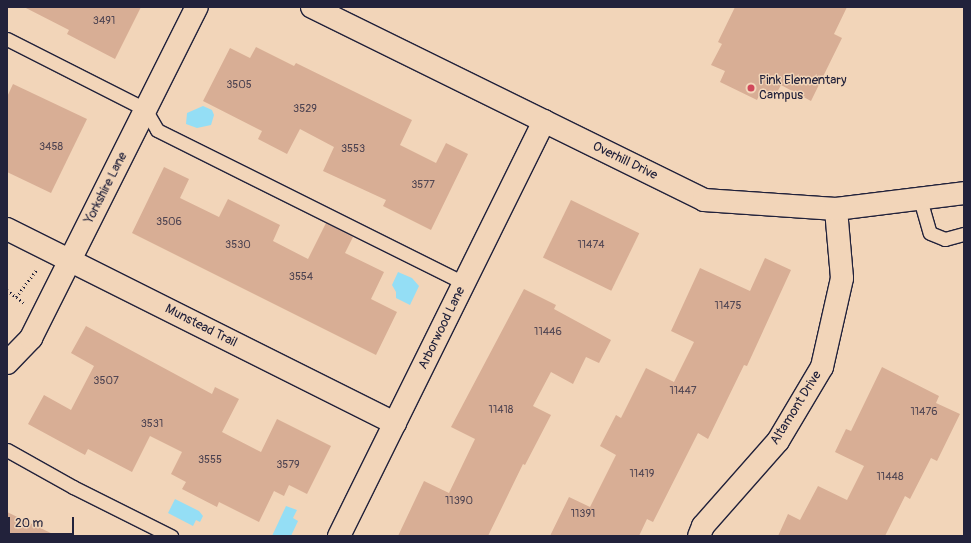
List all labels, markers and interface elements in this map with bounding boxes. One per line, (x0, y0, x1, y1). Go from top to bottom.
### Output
house number: 3491 (93, 14, 115, 28)
place label: Pink Elementary Campus (759, 73, 846, 104)
house number: 3505 (226, 78, 252, 92)
marker: Pink Elementary Campus (746, 83, 756, 93)
house number: 3529 (293, 102, 317, 116)
street label: Overhill Drive (590, 139, 660, 183)
house number: 3458 (39, 140, 63, 154)
house number: 3553 (341, 142, 365, 156)
street label: Yorkshire Lane (81, 150, 131, 226)
house number: 3577 (411, 178, 435, 192)
house number: 3506 (156, 215, 182, 229)
house number: 3530 (225, 238, 251, 252)
house number: 11474 (577, 238, 605, 252)
house number: 3554 (289, 270, 313, 284)
street label: Arborwood Lane (415, 284, 469, 372)
house number: 11475 (715, 299, 741, 313)
street label: Munstead Trail (162, 301, 240, 351)
house number: 11446 (534, 325, 562, 339)
street label: Altamont Drive (767, 368, 825, 448)
house number: 3507 (93, 374, 119, 388)
house number: 11447 (669, 384, 697, 398)
house number: 11418 (489, 403, 513, 417)
house number: 11476 (910, 405, 938, 419)
house number: 3531 (141, 417, 163, 431)
house number: 3555 (198, 453, 222, 467)
house number: 3579 (276, 458, 300, 472)
house number: 11419 (630, 467, 654, 481)
house number: 11448 (877, 470, 903, 484)
house number: 11390 (445, 494, 473, 508)
house number: 11391 (571, 507, 595, 521)
scale bar (10, 509, 76, 535)
text: 20 m (15, 516, 43, 531)

